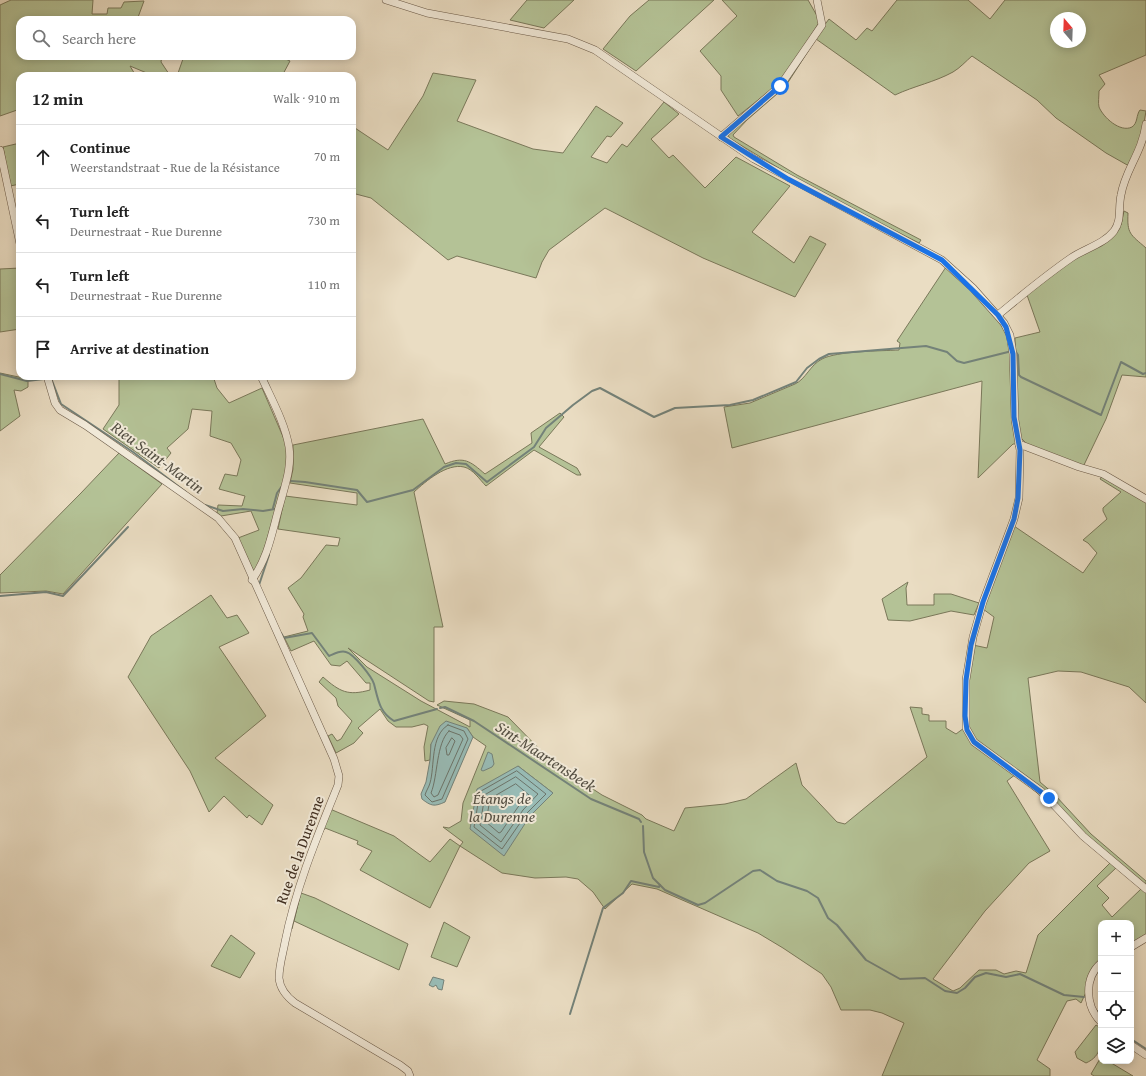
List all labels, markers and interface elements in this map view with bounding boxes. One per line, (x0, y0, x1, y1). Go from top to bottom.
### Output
north arrow (1050, 12, 1086, 48)
search box (16, 16, 356, 60)
icon: search (30, 27, 52, 49)
text: Search here (62, 28, 136, 49)
route start (771, 77, 789, 95)
text: 12 min (32, 86, 83, 111)
text: Walk · 910 m (273, 89, 340, 108)
text: Continue (70, 137, 131, 158)
icon: ahead (32, 146, 54, 168)
text: 70 m (314, 147, 340, 166)
text: Weerstandstraat - Rue de la Résistance (70, 158, 280, 177)
text: Turn left (70, 201, 129, 222)
icon: left (32, 210, 54, 232)
text: 730 m (308, 211, 340, 230)
text: Deurnestraat - Rue Durenne (70, 222, 222, 241)
text: Turn left (70, 265, 129, 286)
icon: left (32, 274, 54, 296)
text: 110 m (308, 275, 340, 294)
text: Deurnestraat - Rue Durenne (70, 286, 222, 305)
icon: arrive (32, 338, 54, 360)
text: Arrive at destination (70, 338, 209, 359)
water label: Rieu Saint-Martin (106, 414, 210, 499)
water label: Sint-Maartensbeek (491, 714, 602, 798)
water label: Étangs de la Durenne (469, 786, 536, 828)
route end (1040, 789, 1058, 807)
street label: Rue de la Durenne (270, 793, 329, 907)
map controls (1098, 920, 1134, 1064)
button: + (1098, 920, 1134, 956)
button: − (1098, 956, 1134, 992)
button: locate (1098, 992, 1134, 1028)
button: layers (1098, 1028, 1134, 1064)

